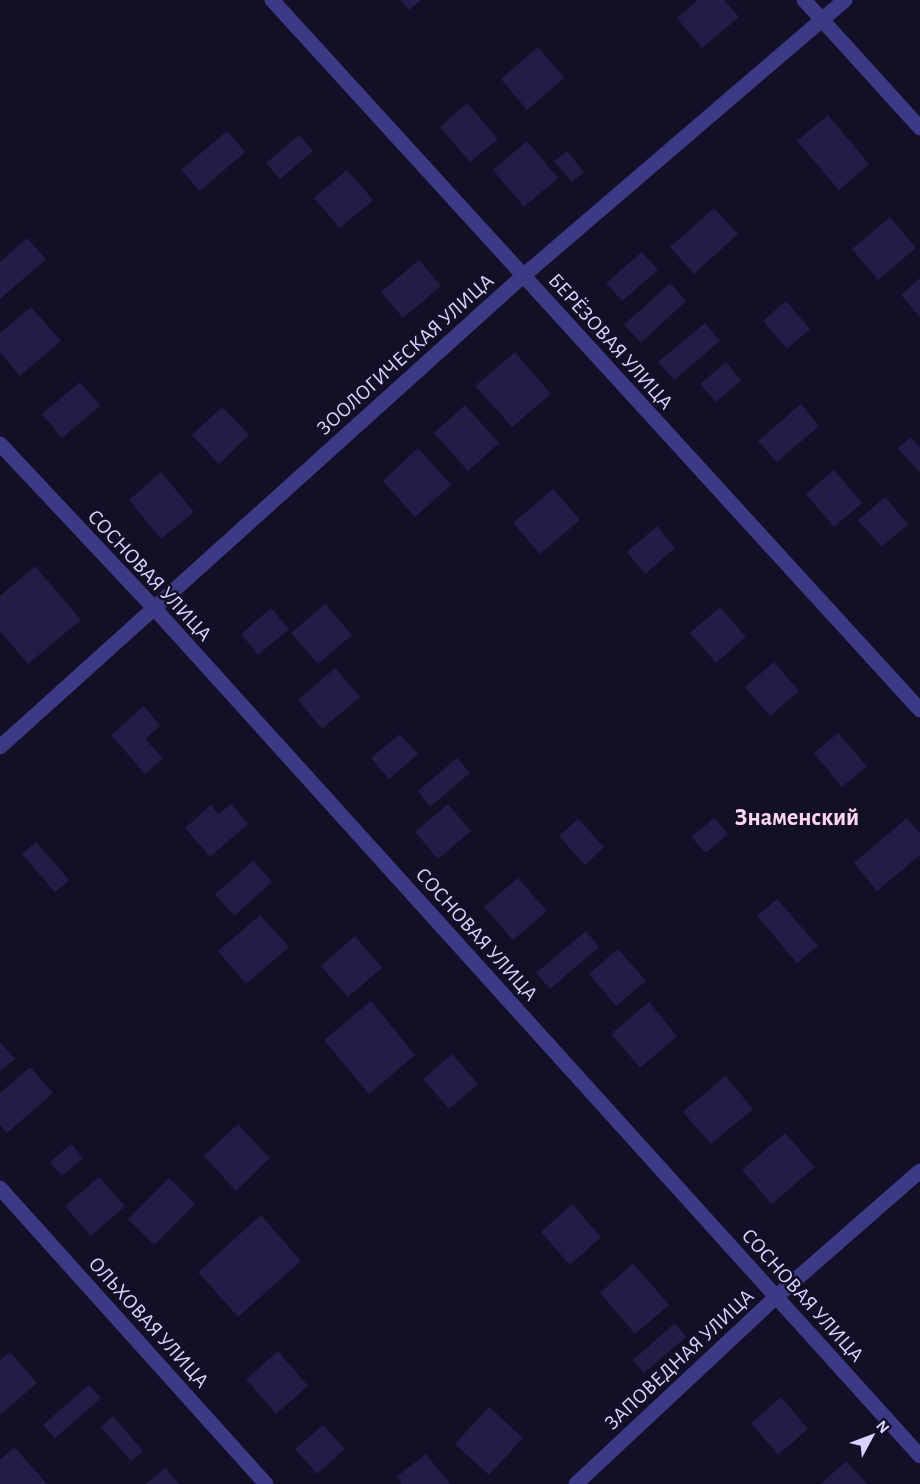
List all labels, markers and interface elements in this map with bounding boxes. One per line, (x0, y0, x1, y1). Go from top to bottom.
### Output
street label: БЕРЁЗОВАЯ УЛИЦА (544, 269, 678, 413)
street label: ЗООЛОГИЧЕСКАЯ УЛИЦА (313, 270, 498, 439)
street label: СОСНОВАЯ УЛИЦА (84, 506, 216, 645)
district label: Знаменский (735, 806, 859, 830)
street label: СОСНОВАЯ УЛИЦА (412, 864, 542, 1005)
street label: СОСНОВАЯ УЛИЦА (738, 1225, 868, 1366)
street label: ОЛЬХОВАЯ УЛИЦА (85, 1253, 213, 1392)
street label: ЗАПОВЕДНАЯ УЛИЦА (601, 1285, 758, 1434)
north arrow (842, 1406, 902, 1466)
text: N (873, 1417, 892, 1436)

